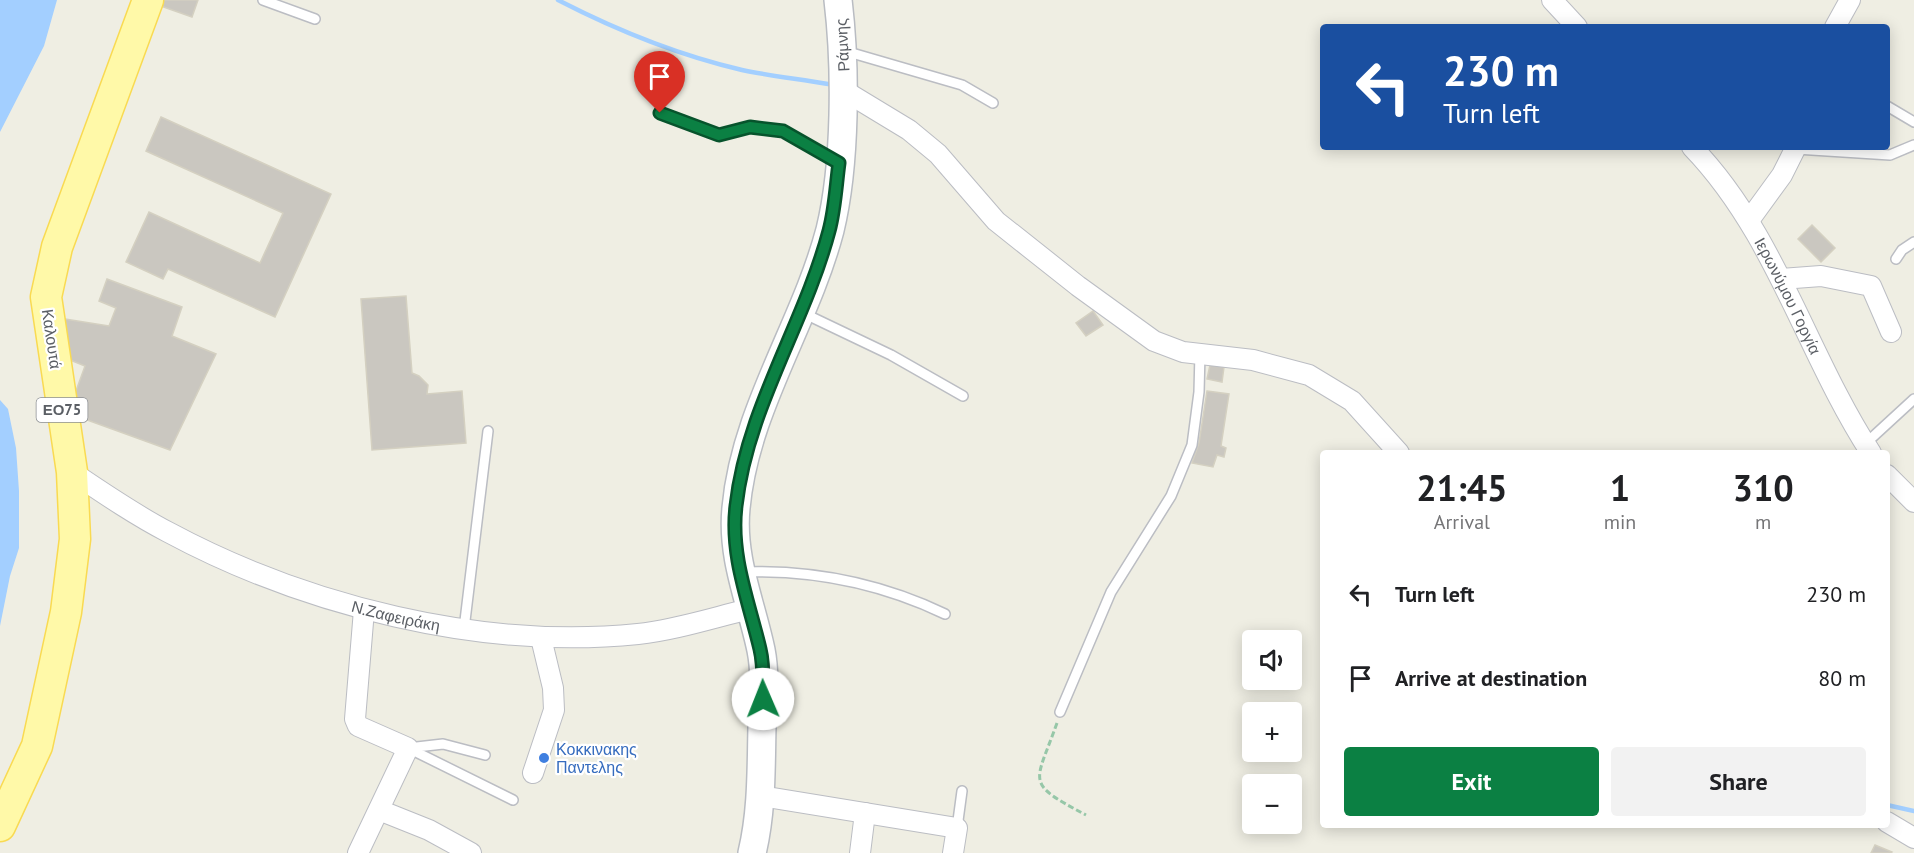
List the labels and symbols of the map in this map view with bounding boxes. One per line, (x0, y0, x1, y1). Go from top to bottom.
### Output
street label: Ράμνης (831, 18, 853, 72)
pin (634, 51, 685, 113)
street label: Ιερωνύμου Γοργία (1750, 234, 1826, 358)
street label: Καλουτά (38, 308, 66, 370)
road number: ΕΟ75 (36, 398, 88, 422)
street label: Ν.Ζαφειράκη (349, 596, 442, 635)
position arrow (731, 667, 795, 731)
place label: Κοκκινακης Παντελης (556, 739, 637, 777)
marker: Κοκκινακης Παντελης (537, 751, 551, 765)

